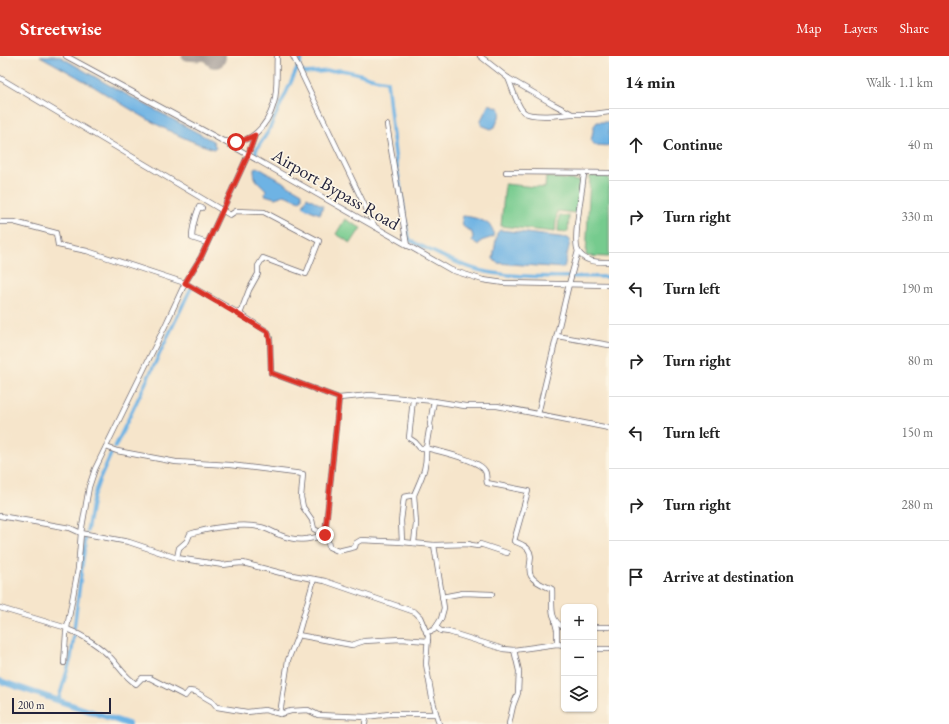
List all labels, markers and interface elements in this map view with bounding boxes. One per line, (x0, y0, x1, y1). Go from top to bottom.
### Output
text: Streetwise (20, 16, 102, 41)
text: Map (796, 19, 821, 37)
text: Layers (843, 19, 878, 37)
text: Share (900, 19, 929, 37)
text: 14 min (625, 71, 675, 93)
text: Walk · 1.1 km (866, 74, 933, 91)
route start (227, 133, 245, 151)
icon: ahead (625, 134, 647, 156)
text: Continue (663, 135, 723, 154)
text: 40 m (908, 136, 933, 153)
street label: Airport Bypass Road (267, 143, 405, 235)
icon: right (625, 206, 647, 228)
text: Turn right (663, 207, 731, 226)
text: 330 m (902, 208, 933, 225)
icon: left (625, 278, 647, 300)
text: Turn left (663, 279, 720, 298)
text: 190 m (902, 280, 933, 297)
icon: right (625, 350, 647, 372)
text: Turn right (663, 351, 731, 370)
text: 80 m (908, 352, 933, 369)
icon: left (625, 422, 647, 444)
text: Turn left (663, 423, 720, 442)
text: 150 m (902, 424, 933, 441)
icon: right (625, 494, 647, 516)
text: Turn right (663, 495, 731, 514)
text: 280 m (902, 496, 933, 513)
route end (316, 526, 334, 544)
icon: arrive (625, 566, 647, 588)
text: Arrive at destination (663, 567, 794, 586)
map controls (561, 604, 597, 712)
button: + (561, 604, 597, 640)
button: − (561, 640, 597, 676)
button: layers (561, 676, 597, 712)
scale bar (12, 696, 111, 715)
text: 200 m (18, 698, 45, 712)

